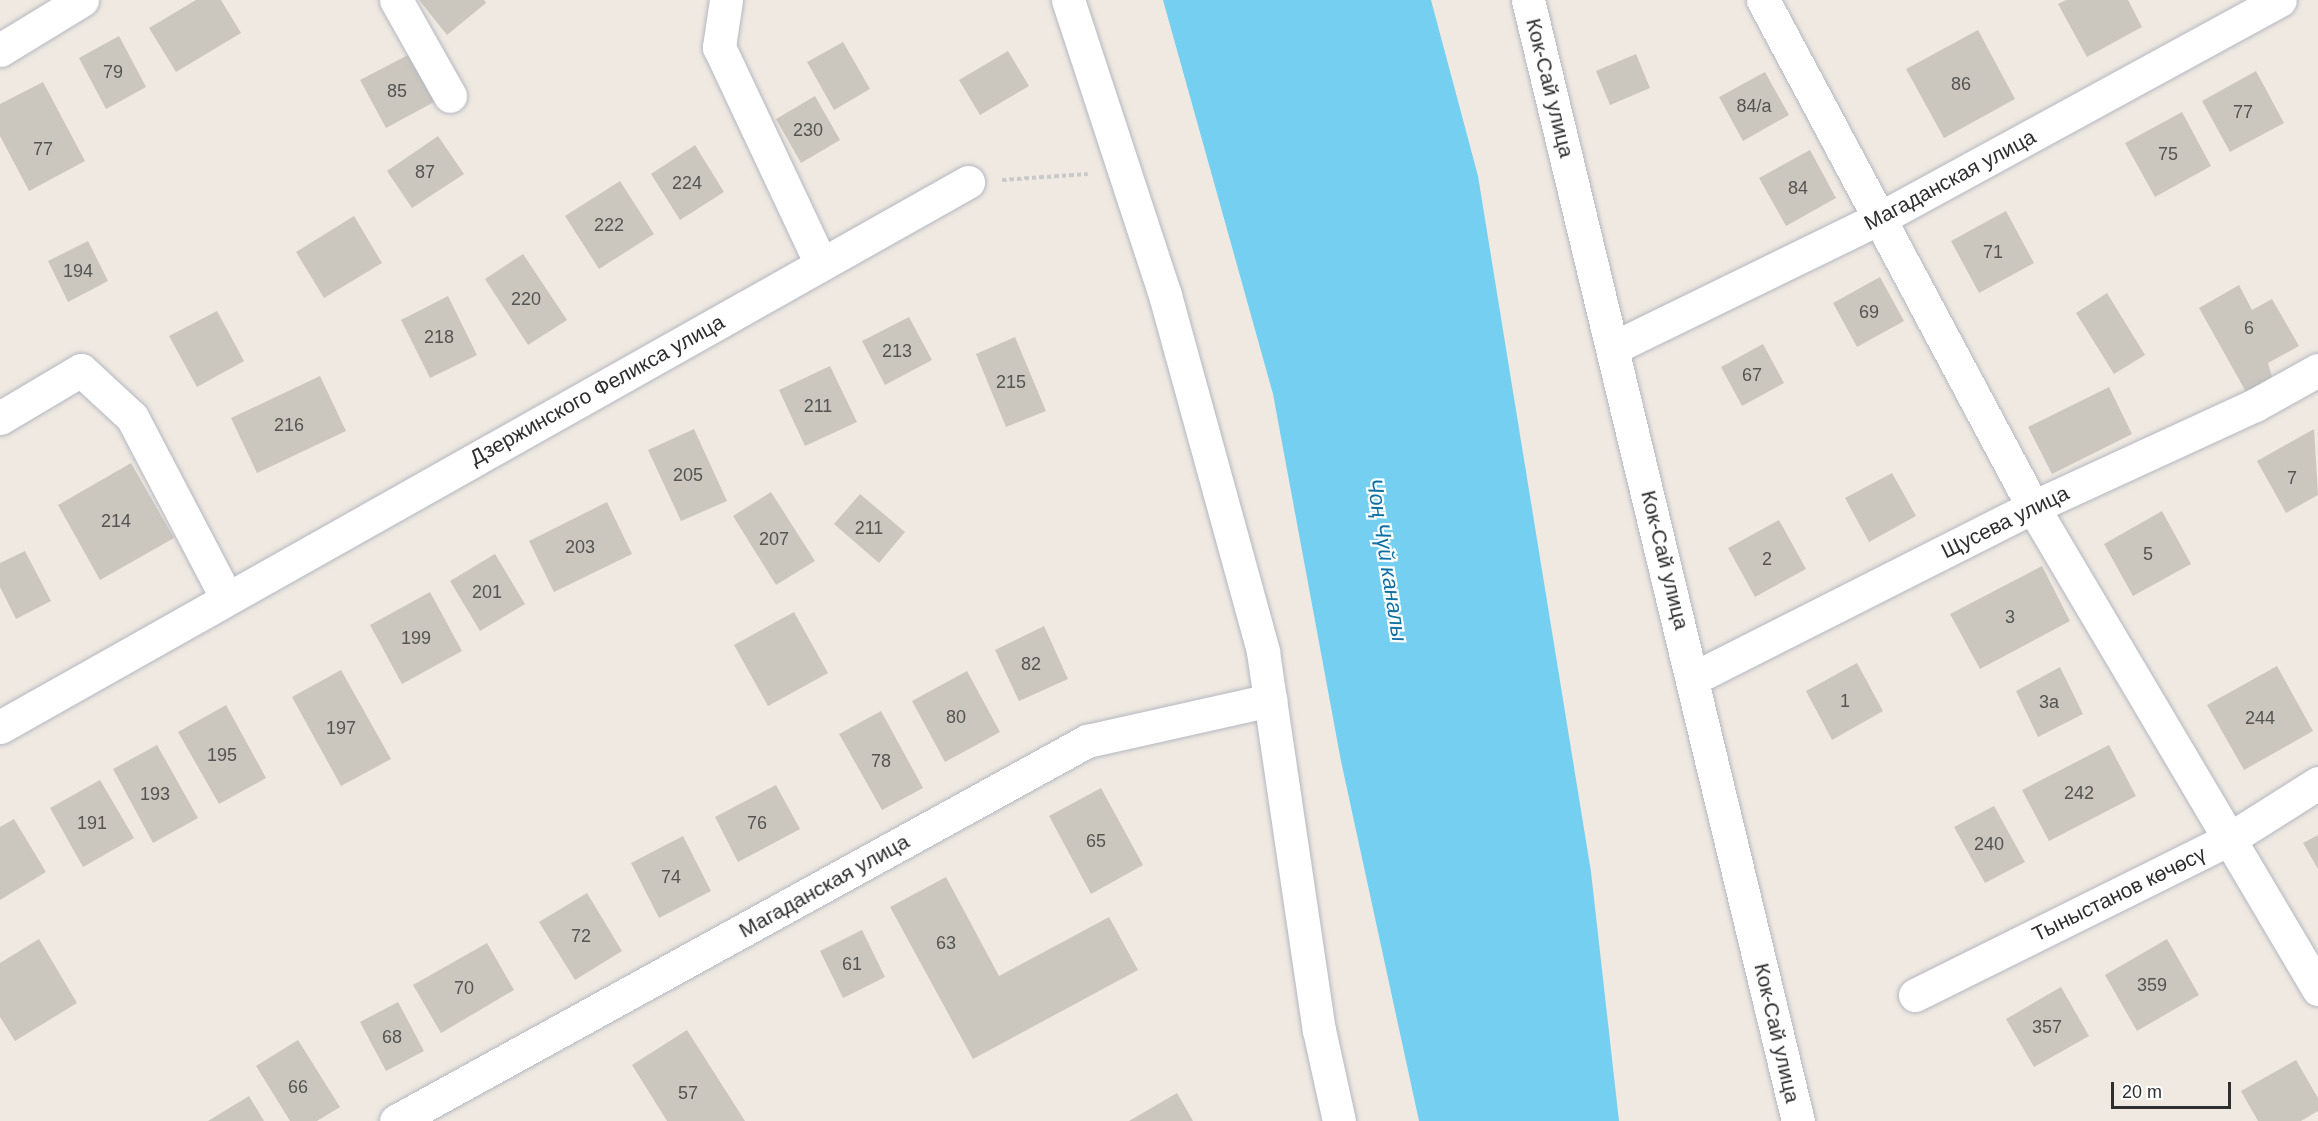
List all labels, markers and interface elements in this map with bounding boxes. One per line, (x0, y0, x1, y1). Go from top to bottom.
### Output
street label: Кок-Сай улица (1521, 16, 1579, 160)
house number: 79 (103, 61, 123, 83)
house number: 86 (1951, 73, 1971, 95)
house number: 85 (387, 80, 407, 102)
house number: 84/а (1736, 95, 1772, 117)
house number: 77 (2233, 101, 2253, 123)
house number: 230 (793, 119, 823, 141)
street label: Магаданская улица (1860, 124, 2040, 236)
house number: 77 (33, 138, 53, 160)
house number: 75 (2158, 143, 2178, 165)
house number: 87 (415, 161, 435, 183)
house number: 224 (672, 172, 702, 194)
house number: 84 (1788, 177, 1808, 199)
house number: 222 (594, 214, 624, 236)
house number: 71 (1983, 241, 2003, 263)
house number: 194 (63, 260, 93, 282)
house number: 220 (511, 288, 541, 310)
house number: 69 (1859, 301, 1879, 323)
street label: Дзержинского Феликса улица (465, 309, 729, 471)
house number: 6 (2244, 317, 2254, 339)
house number: 218 (424, 326, 454, 348)
house number: 213 (882, 340, 912, 362)
house number: 67 (1742, 364, 1762, 386)
house number: 215 (996, 371, 1026, 393)
house number: 211 (804, 395, 832, 417)
house number: 216 (274, 414, 304, 436)
house number: 205 (673, 464, 703, 486)
house number: 7 (2287, 467, 2297, 489)
water label: Чоң Чүй каналы (1361, 477, 1413, 643)
street label: Щусева улица (1937, 480, 2073, 564)
street label: Кок-Сай улица (1636, 488, 1694, 632)
house number: 214 (101, 510, 131, 532)
house number: 211 (855, 517, 883, 539)
house number: 207 (759, 528, 789, 550)
house number: 203 (565, 536, 595, 558)
house number: 5 (2143, 543, 2153, 565)
house number: 2 (1762, 548, 1772, 570)
house number: 201 (472, 581, 502, 603)
house number: 3 (2005, 606, 2015, 628)
house number: 199 (401, 627, 431, 649)
house number: 82 (1021, 653, 1041, 675)
house number: 1 (1840, 690, 1850, 712)
house number: 3а (2039, 691, 2059, 713)
house number: 80 (946, 706, 966, 728)
house number: 244 (2245, 707, 2275, 729)
house number: 197 (326, 717, 356, 739)
house number: 195 (207, 744, 237, 766)
house number: 78 (871, 750, 891, 772)
house number: 242 (2064, 782, 2094, 804)
house number: 193 (140, 783, 170, 805)
house number: 191 (77, 812, 107, 834)
house number: 76 (747, 812, 767, 834)
street label: Магаданская улица (735, 829, 913, 943)
house number: 65 (1086, 830, 1106, 852)
house number: 240 (1974, 833, 2004, 855)
street label: Тыныстанов көчөсү (2028, 841, 2210, 947)
house number: 74 (661, 866, 681, 888)
house number: 72 (571, 925, 591, 947)
house number: 63 (936, 932, 956, 954)
house number: 61 (842, 953, 862, 975)
street label: Кок-Сай улица (1749, 961, 1805, 1105)
house number: 359 (2137, 974, 2167, 996)
house number: 70 (454, 977, 474, 999)
house number: 357 (2032, 1016, 2062, 1038)
house number: 68 (382, 1026, 402, 1048)
scale bar (2114, 1070, 2234, 1108)
house number: 66 (288, 1076, 308, 1098)
house number: 57 (678, 1082, 698, 1104)
text: 20 m (2122, 1082, 2162, 1102)

